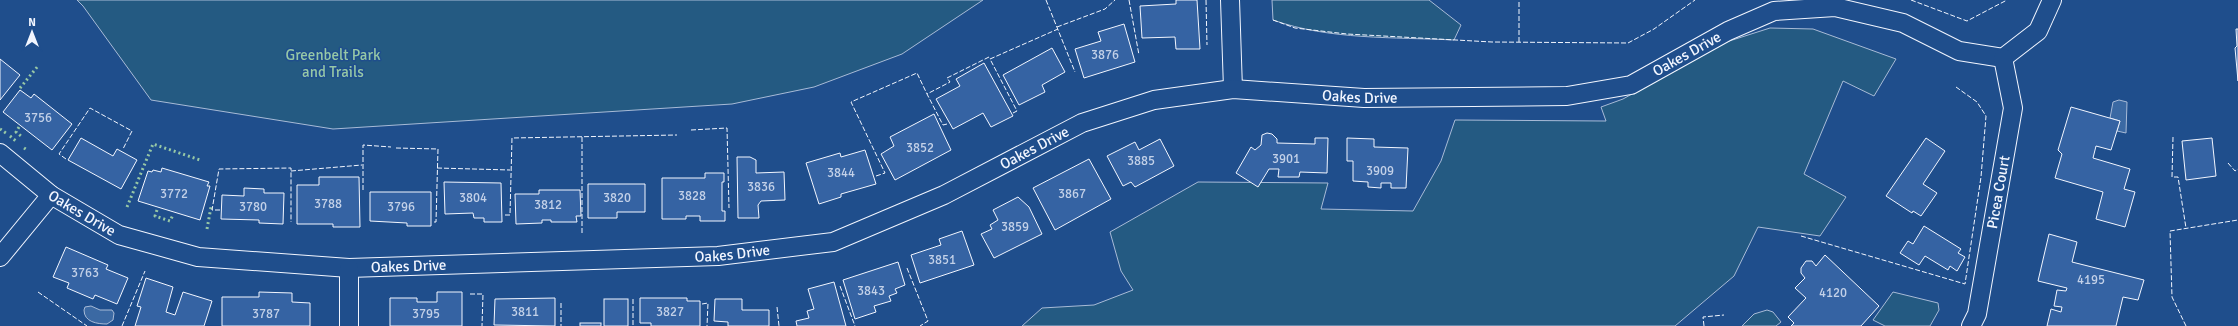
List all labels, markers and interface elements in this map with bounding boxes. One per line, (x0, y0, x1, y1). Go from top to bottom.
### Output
north arrow (12, 12, 52, 52)
text: N (28, 16, 36, 29)
street label: Oakes Drive (1649, 28, 1724, 80)
park label: Greenbelt Park and Trails (285, 46, 381, 81)
house number: 3876 (1091, 47, 1119, 63)
street label: Oakes Drive (1321, 86, 1398, 107)
house number: 3756 (24, 110, 52, 126)
street label: Oakes Drive (997, 122, 1072, 173)
house number: 3852 (906, 140, 934, 156)
house number: 3901 (1272, 151, 1300, 167)
house number: 3885 (1127, 153, 1155, 169)
street label: Picea Court (1983, 154, 2014, 230)
house number: 3909 (1366, 163, 1394, 179)
house number: 3844 (827, 165, 855, 181)
house number: 3836 (747, 179, 775, 195)
street label: Oakes Drive (45, 186, 119, 240)
house number: 3772 (160, 186, 188, 202)
house number: 3867 (1058, 186, 1086, 202)
house number: 3828 (678, 188, 706, 204)
house number: 3804 (459, 190, 487, 206)
house number: 3820 (603, 190, 631, 206)
house number: 3788 (314, 196, 342, 212)
house number: 3812 (534, 197, 562, 213)
house number: 3780 (239, 199, 267, 215)
house number: 3796 (387, 199, 415, 215)
house number: 3859 (1001, 219, 1029, 235)
street label: Oakes Drive (694, 241, 771, 266)
house number: 3851 (928, 252, 956, 268)
street label: Oakes Drive (371, 256, 447, 276)
house number: 3763 (71, 265, 99, 281)
house number: 4195 (2077, 272, 2105, 288)
house number: 3843 (857, 283, 885, 299)
house number: 4120 (1819, 285, 1847, 301)
house number: 3811 (511, 304, 539, 320)
house number: 3827 (656, 304, 684, 320)
house number: 3787 (252, 306, 280, 322)
house number: 3795 (412, 306, 440, 322)

